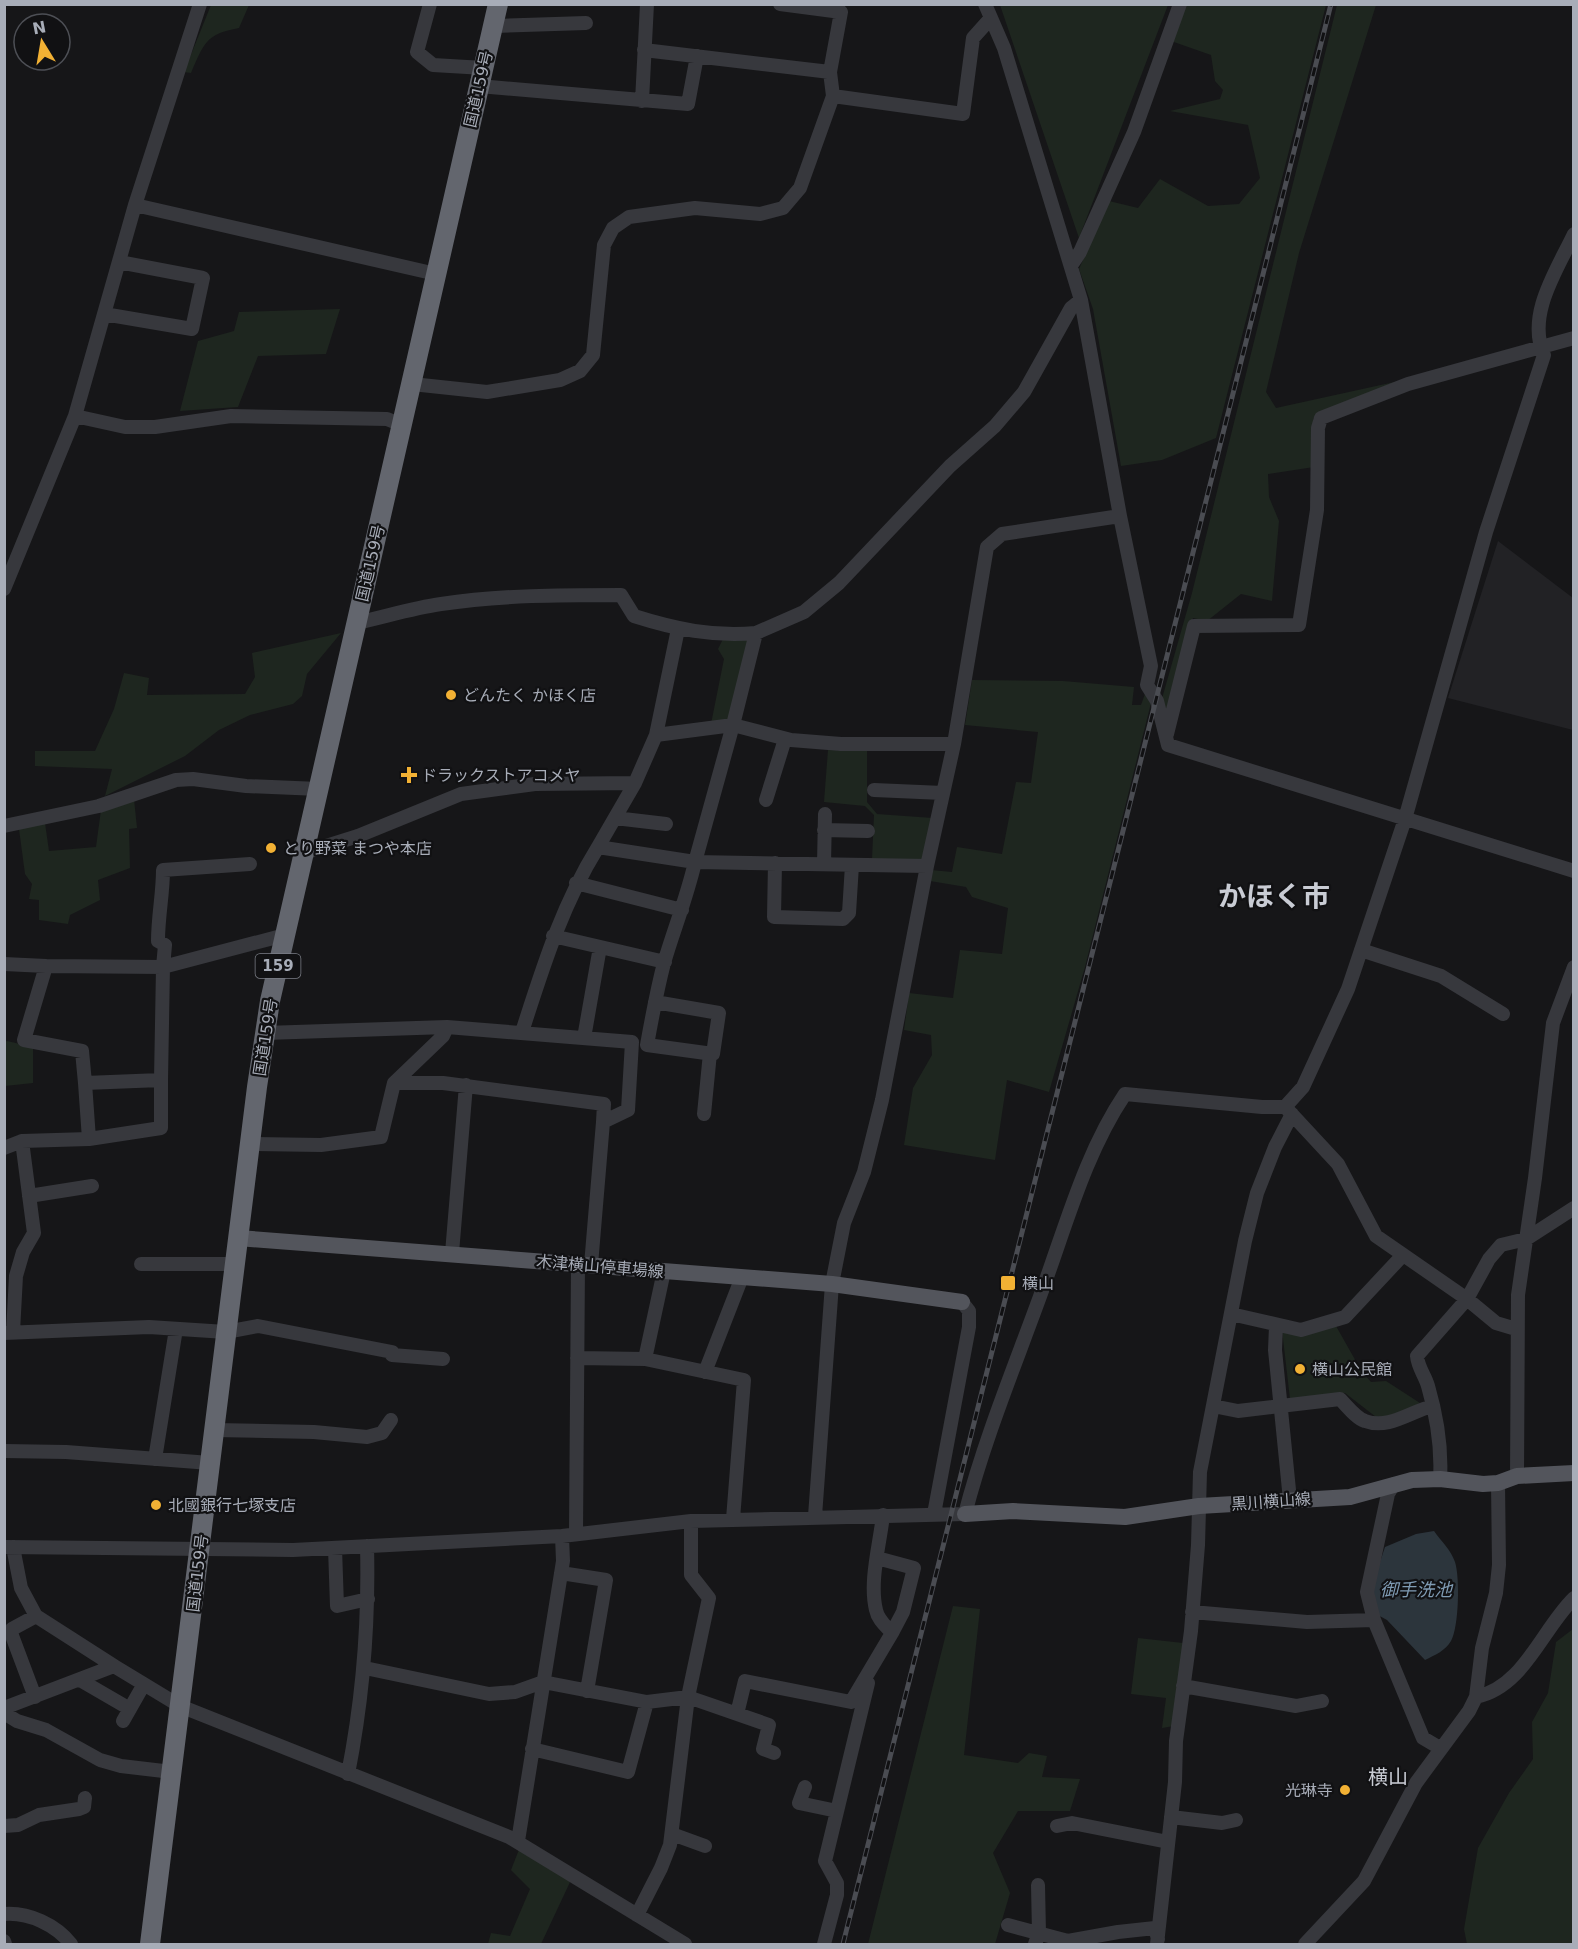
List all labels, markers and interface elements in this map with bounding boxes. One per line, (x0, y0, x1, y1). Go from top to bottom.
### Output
north arrow (12, 12, 72, 72)
text: N (31, 17, 48, 38)
street label: 国道159号 (460, 49, 497, 130)
street label: 国道159号 (352, 523, 389, 604)
place label: どんたく かほく店 (463, 686, 596, 705)
marker: どんたく かほく店 (444, 688, 458, 702)
place label: ドラックストアコメヤ (421, 766, 581, 785)
marker: ドラックストアコメヤ (402, 768, 416, 782)
place label: とり野菜 まつや本店 (283, 839, 432, 858)
marker: とり野菜 まつや本店 (264, 841, 278, 855)
district label: かほく市 (1218, 880, 1330, 913)
road number: 159 (256, 954, 300, 978)
street label: 国道159号 (250, 997, 281, 1077)
street label: 木津横山停車場線 (535, 1251, 665, 1282)
marker: 横山 (999, 1274, 1017, 1292)
place label: 横山 (1022, 1274, 1054, 1293)
place label: 横山公民館 (1312, 1360, 1392, 1379)
marker: 横山公民館 (1293, 1362, 1307, 1376)
street label: 黒川横山線 (1230, 1489, 1312, 1514)
place label: 北國銀行七塚支店 (168, 1496, 296, 1515)
marker: 北國銀行七塚支店 (149, 1498, 163, 1512)
street label: 国道159号 (183, 1533, 212, 1613)
water label: 御手洗池 (1380, 1579, 1454, 1600)
district label: 横山 (1368, 1765, 1408, 1789)
place label: 光琳寺 (1285, 1781, 1333, 1800)
marker: 光琳寺 (1338, 1783, 1352, 1797)

